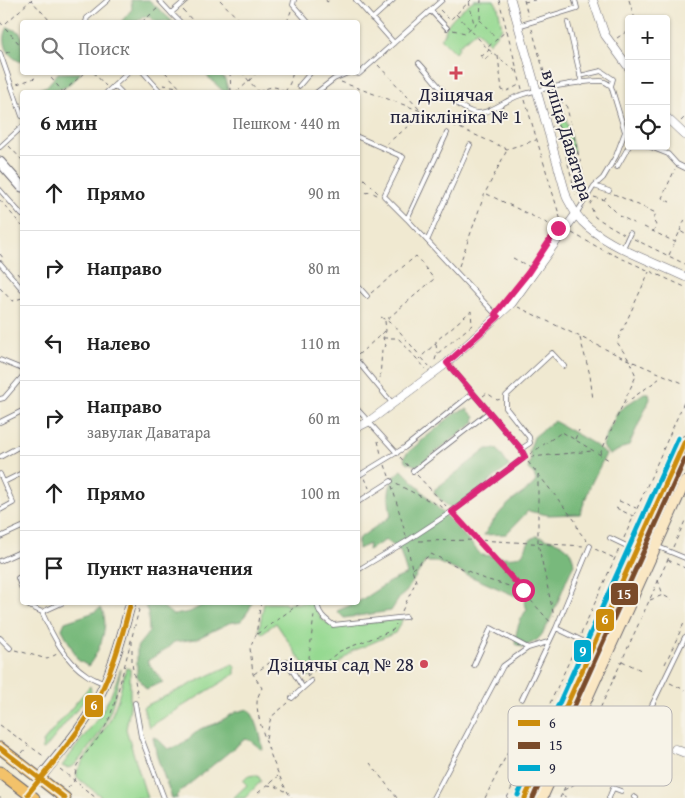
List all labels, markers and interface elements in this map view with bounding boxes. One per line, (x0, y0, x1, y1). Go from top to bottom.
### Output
map controls (625, 15, 670, 150)
button: + (625, 15, 670, 60)
search box (20, 20, 360, 75)
icon: search (38, 34, 66, 62)
text: Поиск (78, 34, 130, 62)
button: − (625, 60, 670, 105)
marker: Дзіцячая паліклініка № 1 (449, 66, 463, 80)
street label: вуліца Даватара (535, 66, 601, 204)
place label: Дзіцячая паліклініка № 1 (390, 80, 522, 130)
button: locate (625, 105, 670, 150)
text: 6 мин (40, 107, 97, 138)
text: Пешком · 440 m (233, 111, 340, 135)
icon: ahead (40, 179, 68, 207)
text: Прямо (87, 179, 145, 207)
text: 90 m (308, 181, 340, 205)
route end (547, 217, 570, 240)
icon: right (40, 254, 68, 282)
text: Направо (87, 254, 162, 282)
text: 80 m (308, 256, 340, 280)
icon: left (40, 329, 68, 357)
text: Налево (87, 329, 150, 357)
text: 110 m (300, 331, 340, 355)
text: Направо (87, 392, 162, 420)
icon: right (40, 404, 68, 432)
text: 60 m (308, 406, 340, 430)
text: завулак Даватара (87, 420, 211, 444)
icon: ahead (40, 479, 68, 507)
text: Прямо (87, 479, 145, 507)
text: 100 m (300, 481, 340, 505)
icon: arrive (40, 554, 68, 582)
text: Пункт назначения (87, 554, 253, 582)
route start (512, 579, 535, 602)
line badge: 15 (610, 582, 639, 606)
text: 15 (617, 584, 631, 604)
line badge: 6 (595, 608, 615, 632)
text: 6 (601, 609, 609, 629)
line badge: 9 (573, 639, 592, 663)
text: 9 (579, 641, 587, 661)
place label: Дзіцячы сад № 28 (267, 650, 414, 678)
marker: Дзіцячы сад № 28 (418, 658, 430, 670)
line badge: 6 (84, 694, 104, 718)
text: 6 (90, 695, 98, 715)
legend (508, 706, 672, 786)
text: 6 (549, 713, 556, 733)
text: 15 (549, 735, 562, 755)
text: 9 (549, 758, 556, 778)

